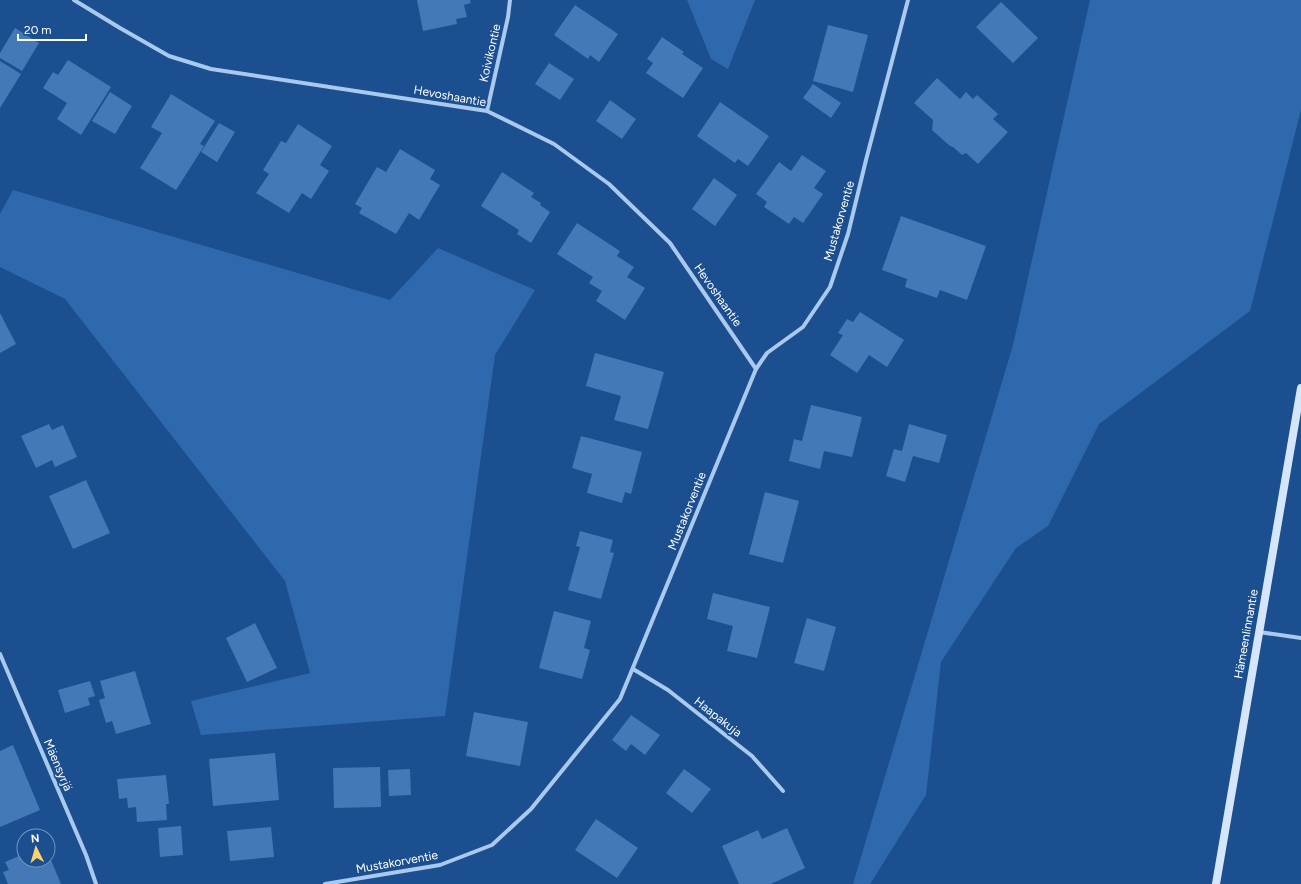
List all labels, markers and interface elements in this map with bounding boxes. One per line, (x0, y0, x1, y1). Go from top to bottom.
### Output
scale bar (18, 16, 86, 42)
street label: Koivikontie (477, 22, 504, 83)
text: 20 m (24, 23, 52, 37)
street label: Hevoshaantie (413, 83, 488, 109)
street label: Mustakorventie (821, 179, 857, 263)
street label: Hevoshaantie (691, 261, 745, 330)
street label: Mustakorventie (665, 469, 709, 552)
street label: Hämeenlinnantie (1231, 588, 1261, 680)
street label: Haapakuja (691, 694, 745, 740)
street label: Mäensyrjä (41, 737, 75, 793)
north arrow (16, 828, 56, 868)
text: N (30, 832, 40, 845)
street label: Mustakorventie (355, 848, 440, 876)

